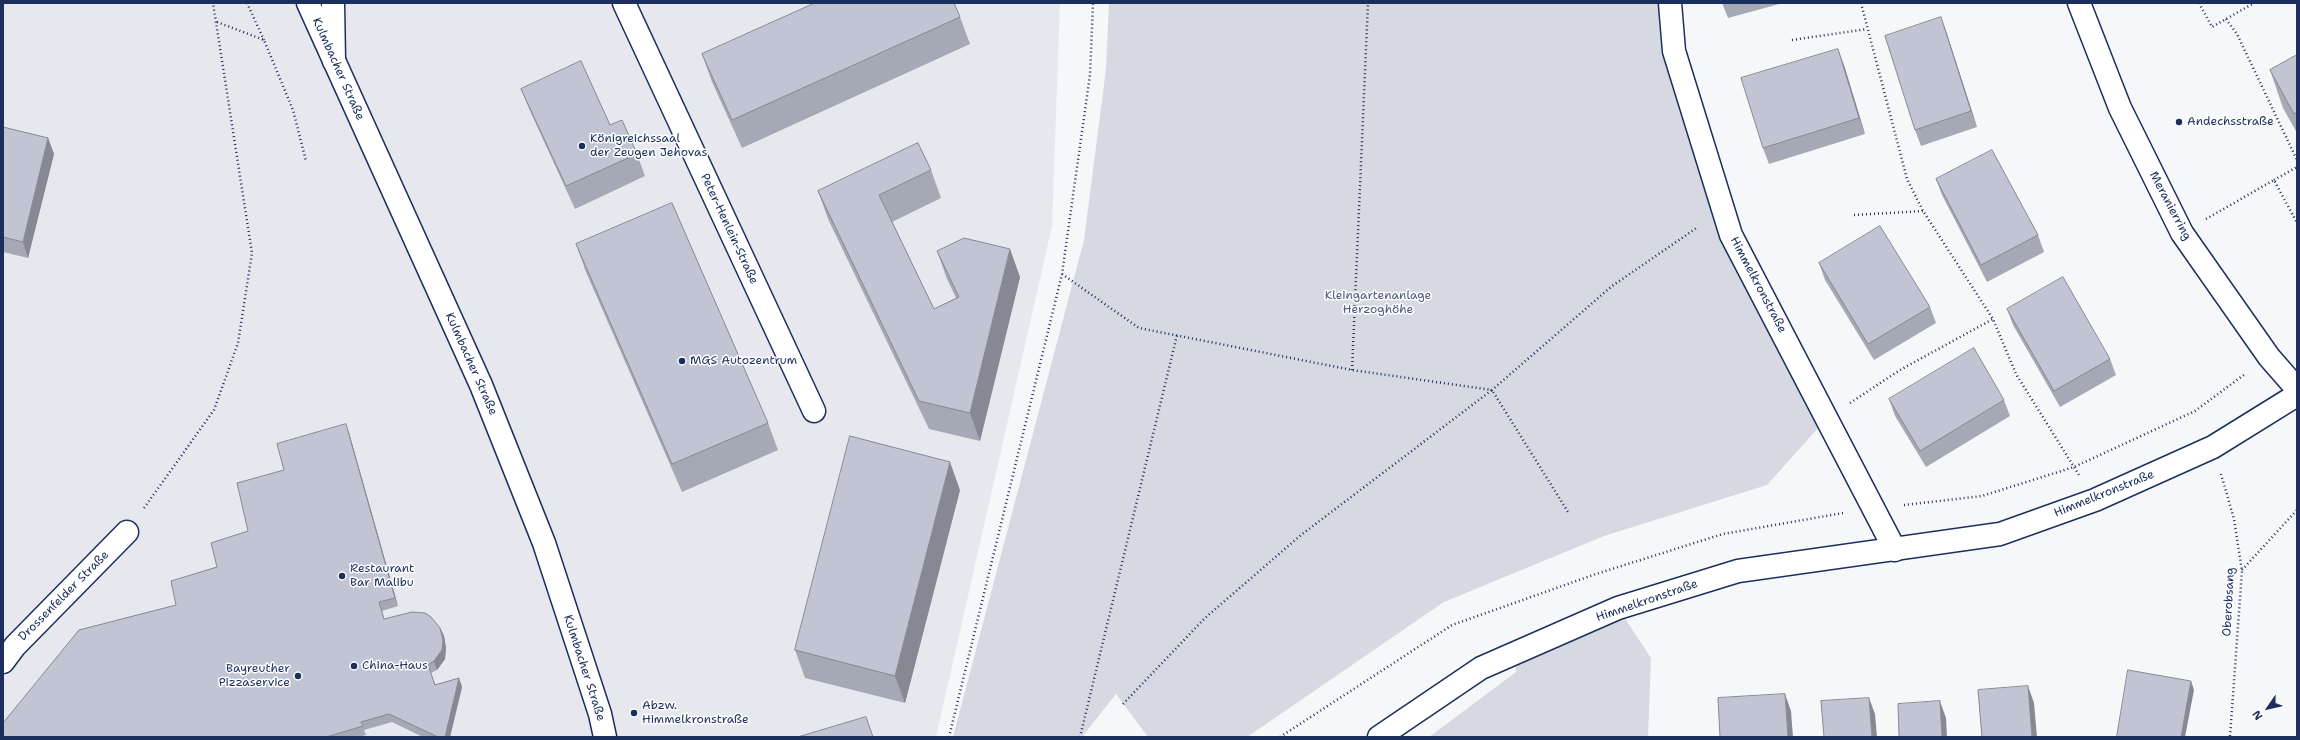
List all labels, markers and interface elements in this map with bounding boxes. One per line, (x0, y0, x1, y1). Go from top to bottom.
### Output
street label: Kulmbacher Straße (309, 16, 367, 122)
place label: Andechsstraße (2187, 115, 2274, 129)
marker: Andechsstraße (2174, 117, 2184, 127)
place label: Königreichssaal der Zeugen Jehovas (590, 132, 707, 160)
marker: Königreichssaal der Zeugen Jehovas (577, 141, 587, 151)
street label: Meranierring (2146, 169, 2194, 243)
street label: Peter-Henlein-Straße (697, 171, 761, 287)
street label: Himmelkronstraße (1727, 234, 1789, 336)
park label: Kleingartenanlage Herzoghöhe (1325, 289, 1431, 317)
street label: Kulmbacher Straße (442, 311, 500, 417)
place label: MGS Autozentrum (690, 354, 797, 368)
marker: MGS Autozentrum (677, 356, 687, 366)
street label: Himmelkronstraße (2052, 467, 2156, 521)
street label: Drossenfelder Straße (16, 548, 112, 644)
place label: Restaurant Bar Malibu (350, 562, 414, 590)
street label: Oberobsang (2220, 567, 2238, 637)
marker: Restaurant Bar Malibu (337, 571, 347, 581)
street label: Himmelkronstraße (1594, 577, 1700, 625)
street label: Kulmbacher Straße (560, 613, 608, 723)
place label: China-Haus (362, 659, 428, 673)
marker: China-Haus (349, 661, 359, 671)
place label: Bayreuther Pizzaservice (219, 662, 290, 690)
marker: Bayreuther Pizzaservice (293, 671, 303, 681)
north arrow (2248, 688, 2288, 728)
place label: Abzw. Himmelkronstraße (642, 699, 749, 727)
text: N (2249, 707, 2266, 723)
marker: Abzw. Himmelkronstraße (629, 708, 639, 718)

